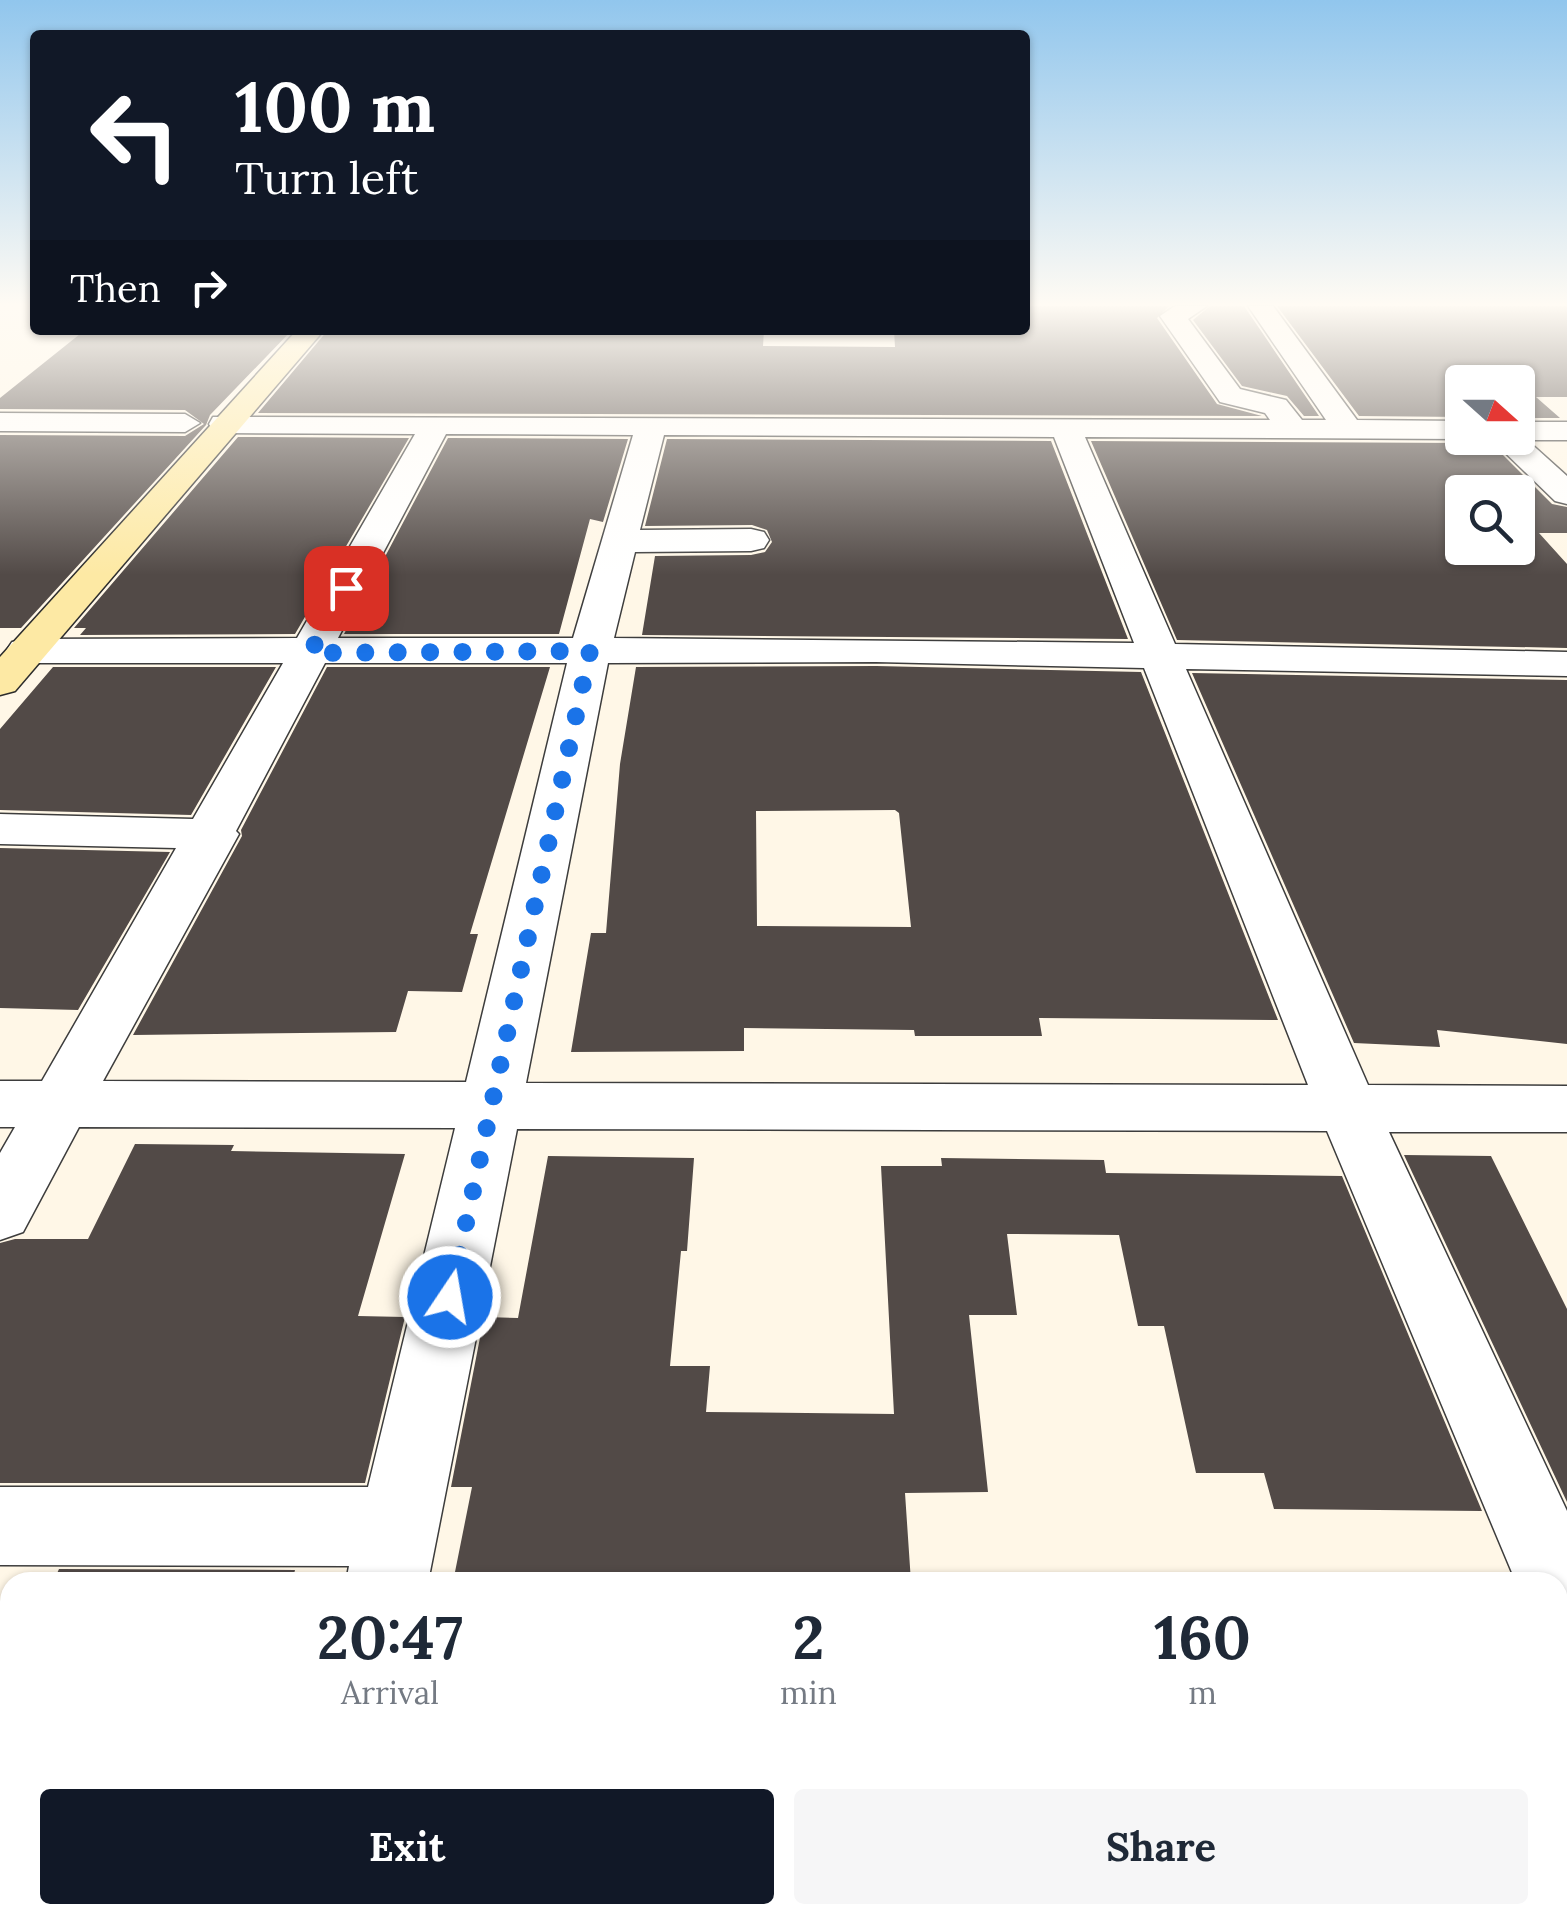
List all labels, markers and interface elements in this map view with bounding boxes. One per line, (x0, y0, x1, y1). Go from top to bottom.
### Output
text: 100 m (235, 62, 435, 151)
icon: left (70, 70, 200, 200)
text: Turn left (235, 149, 418, 206)
icon: right (181, 260, 236, 315)
text: Then (70, 264, 161, 312)
north arrow (1445, 365, 1535, 455)
map controls (1445, 365, 1535, 565)
button: search (1445, 475, 1535, 565)
pin (304, 546, 389, 631)
icon: arrive (319, 561, 374, 616)
position arrow (398, 1245, 502, 1349)
text: 20:47 (317, 1599, 463, 1675)
text: 2 (793, 1599, 825, 1675)
text: 160 (1154, 1599, 1251, 1675)
text: Arrival (341, 1672, 439, 1713)
text: min (780, 1672, 837, 1713)
text: m (1188, 1672, 1217, 1713)
button: Exit (40, 1789, 774, 1904)
button: Share (794, 1789, 1528, 1904)

